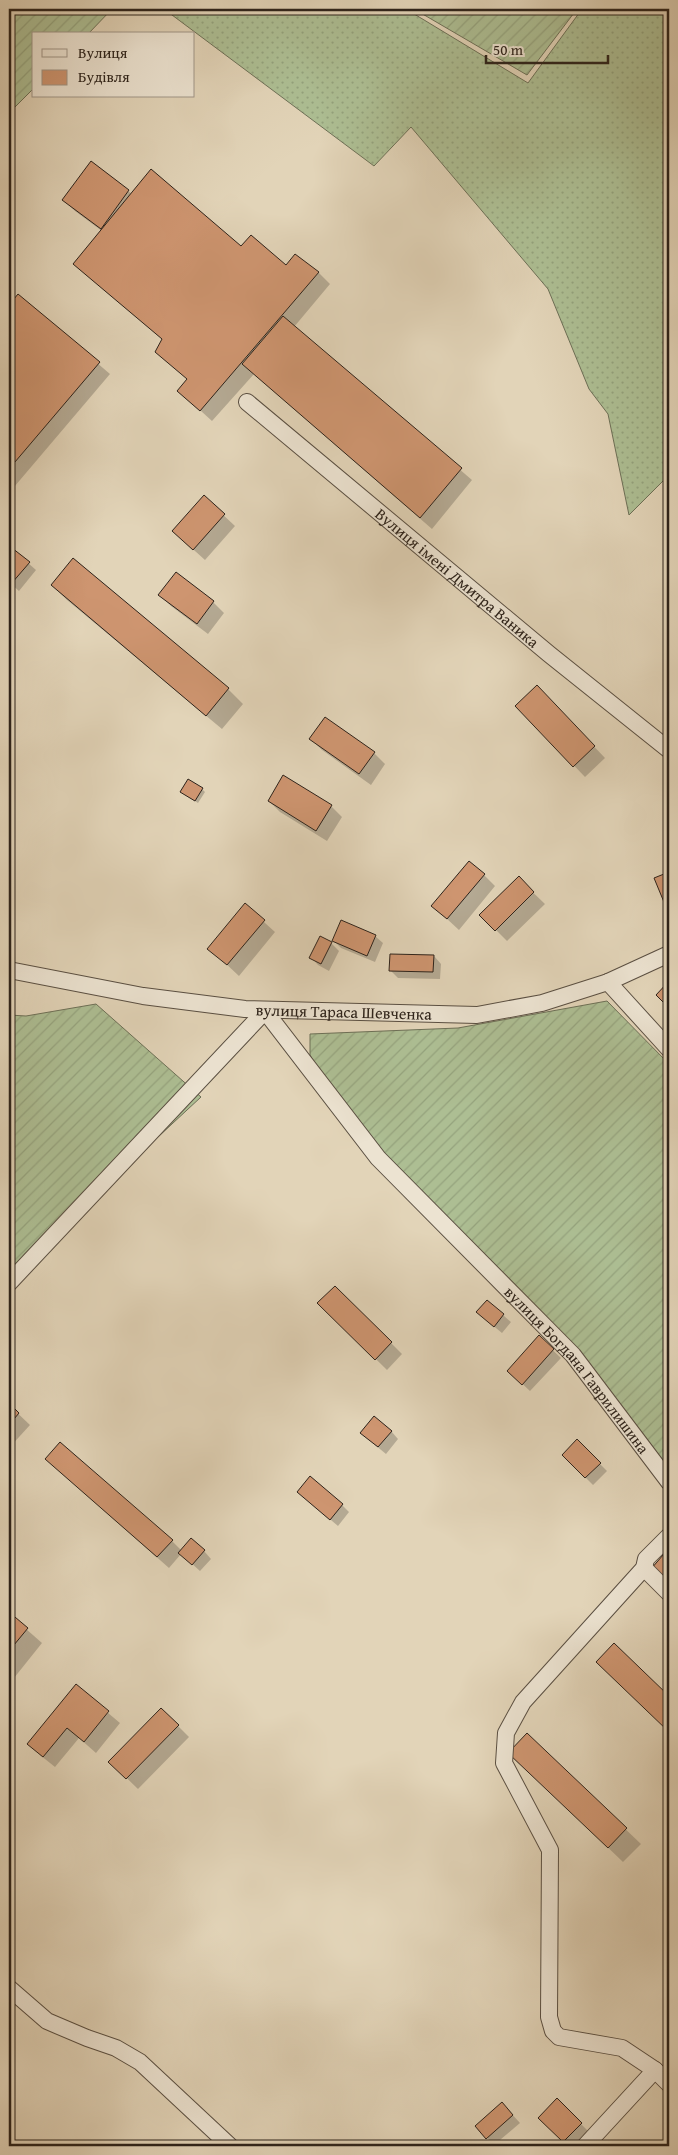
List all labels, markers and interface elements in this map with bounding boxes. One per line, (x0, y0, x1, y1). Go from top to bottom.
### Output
legend (32, 32, 195, 98)
scale bar (486, 32, 608, 64)
text: 50 m (493, 39, 524, 60)
text: Вулиця (78, 42, 128, 63)
text: Будівля (78, 66, 130, 87)
street label: Вулиця імені Дмитра Ваника (370, 502, 545, 653)
street label: вулиця Тараса Шевченка (255, 997, 432, 1026)
street label: вулиця Богдана Гаврилишина (499, 1280, 656, 1459)

